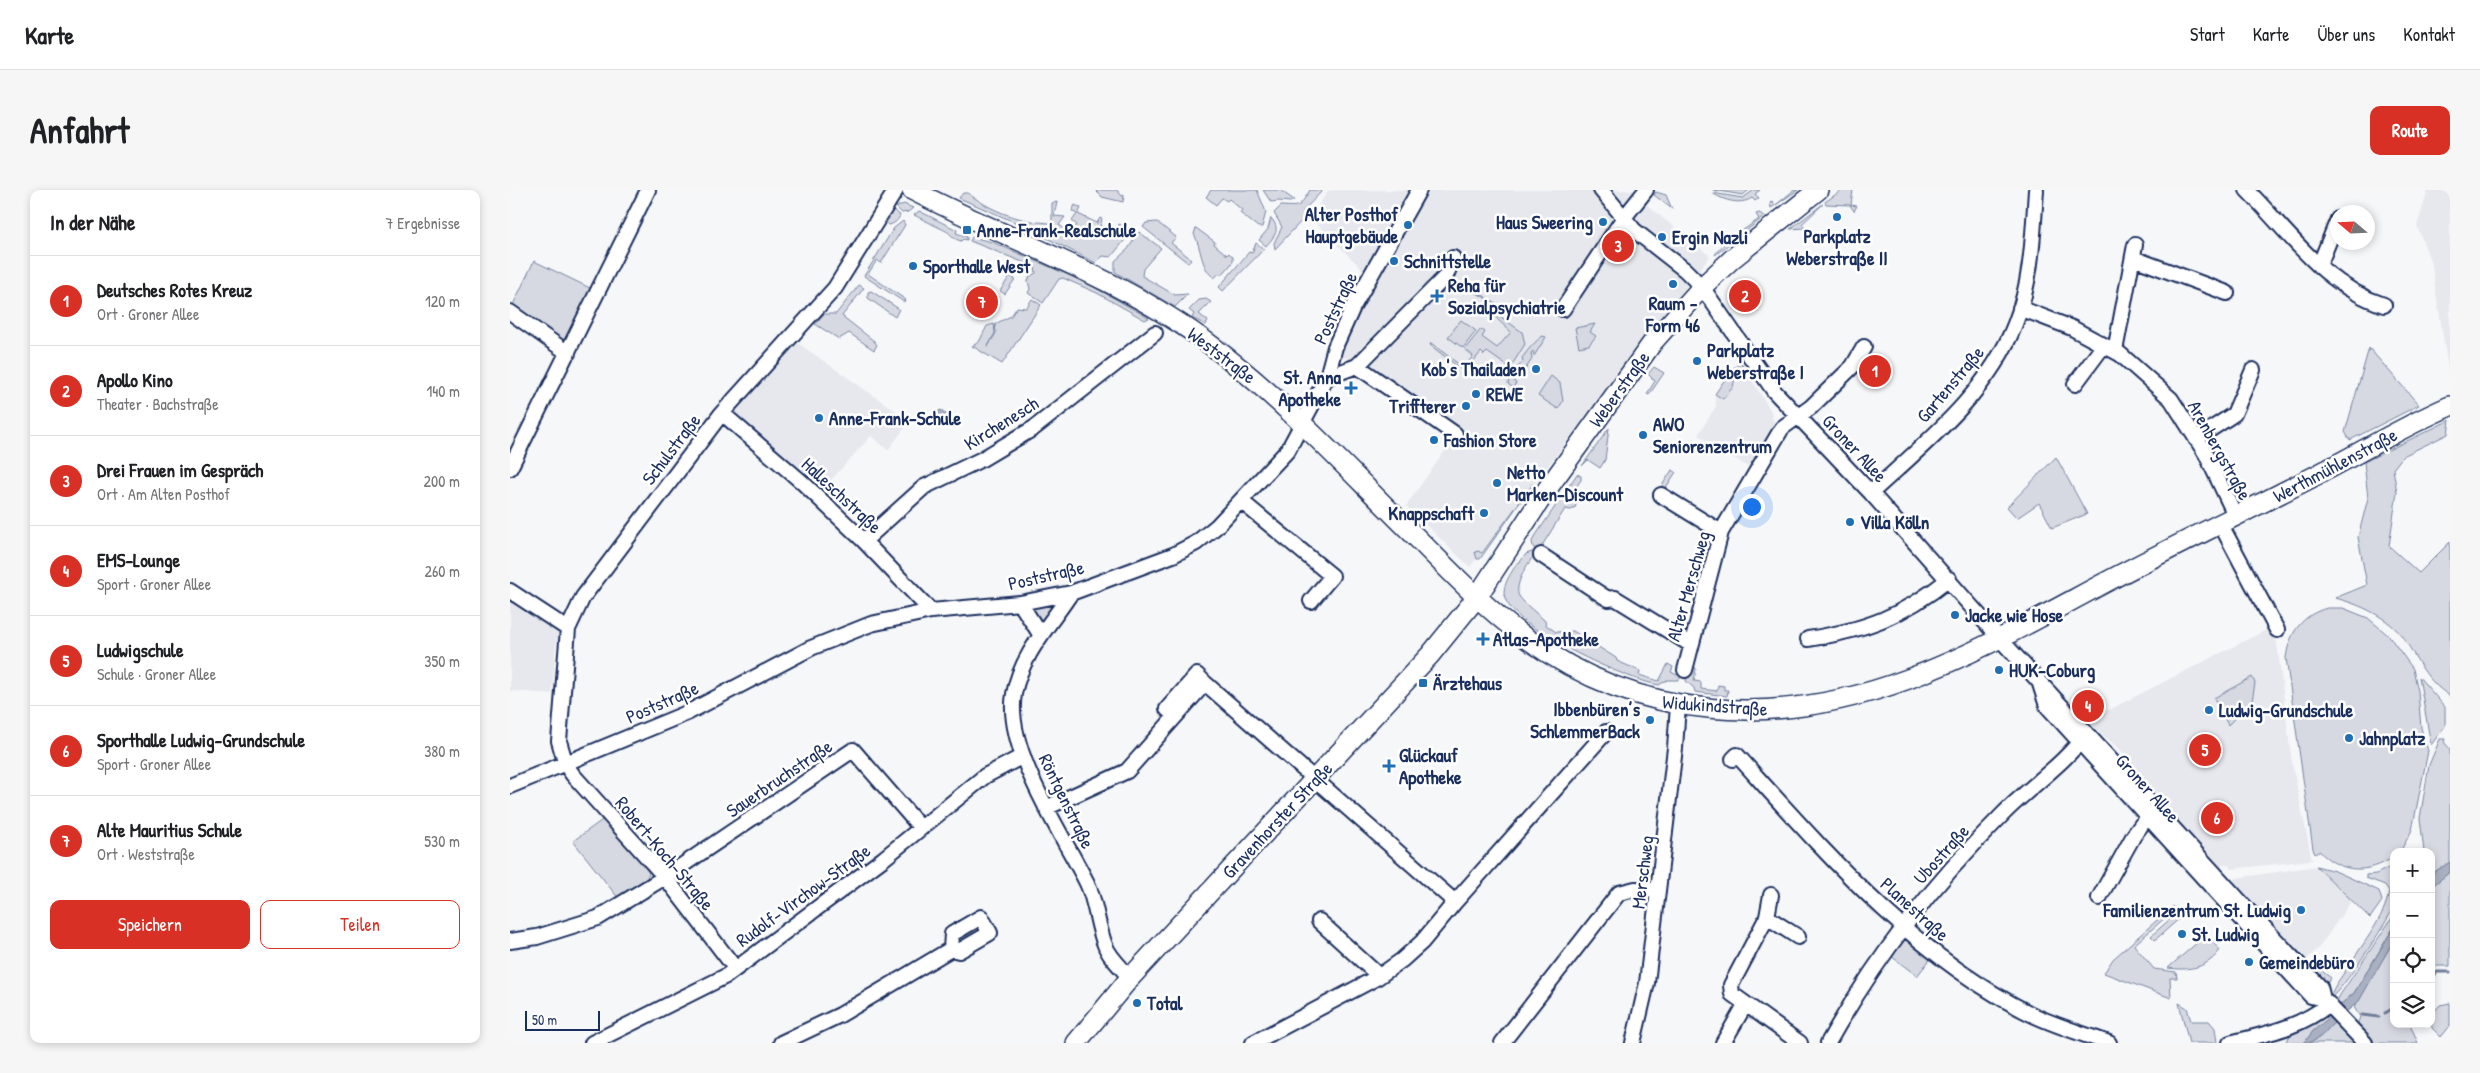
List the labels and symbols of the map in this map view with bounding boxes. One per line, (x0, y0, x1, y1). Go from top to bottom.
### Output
place label: Alter Posthof Hauptgebäude (1305, 201, 1399, 250)
north arrow (2330, 205, 2375, 250)
place label: Haus Sweering (1496, 209, 1594, 236)
marker: Parkplatz Weberstraße II (1831, 211, 1843, 223)
marker: Haus Sweering (1597, 216, 1609, 228)
place label: Anne-Frank-Realschule (977, 217, 1137, 243)
marker: Alter Posthof Hauptgebäude (1402, 219, 1414, 231)
place label: Parkplatz Weberstraße II (1786, 223, 1888, 272)
marker: Anne-Frank-Realschule (961, 224, 973, 236)
place label: Ergin Nazli (1672, 224, 1748, 251)
pin: 3 (1602, 227, 1634, 265)
marker: Ergin Nazli (1656, 231, 1668, 243)
place label: Schnittstelle (1404, 248, 1492, 274)
place label: Sporthalle West (923, 253, 1031, 280)
marker: Schnittstelle (1388, 255, 1400, 267)
marker: Sporthalle West (907, 260, 919, 272)
street label: Poststraße (1307, 267, 1363, 348)
place label: Reha für Sozialpsychiatrie (1448, 272, 1566, 321)
pin: 2 (1729, 277, 1761, 315)
marker: Raum - Form 46 (1667, 278, 1679, 290)
pin: 7 (966, 283, 998, 321)
marker: Reha für Sozialpsychiatrie (1430, 289, 1444, 303)
place label: Raum - Form 46 (1645, 290, 1700, 338)
street label: Weststraße (1182, 321, 1262, 390)
place label: Parkplatz Weberstraße I (1707, 337, 1804, 386)
street label: Gartenstraße (1910, 340, 1990, 428)
street label: Weberstraße (1583, 345, 1656, 432)
pin: 1 (1859, 352, 1891, 390)
marker: Parkplatz Weberstraße I (1691, 355, 1703, 367)
place label: Kob's Thailaden (1421, 356, 1526, 382)
marker: Kob's Thailaden (1530, 363, 1542, 375)
place label: St. Anna Apotheke (1278, 364, 1342, 413)
place label: REWE (1486, 381, 1524, 407)
marker: St. Anna Apotheke (1345, 382, 1357, 394)
marker: REWE (1470, 388, 1482, 400)
street label: Kirchenesch (959, 390, 1043, 456)
place label: Triffterer (1388, 393, 1457, 419)
street label: Arenbergstraße (2182, 396, 2258, 505)
marker: Triffterer (1460, 400, 1472, 412)
place label: Anne-Frank-Schule (829, 405, 961, 431)
street label: Schulstraße (636, 408, 707, 490)
street label: Groner Allee (1817, 408, 1894, 488)
place label: AWO Seniorenzentrum (1653, 411, 1772, 459)
marker: Anne-Frank-Schule (813, 412, 825, 424)
street label: Werthmühlenstraße (2268, 421, 2402, 509)
place label: Fashion Store (1443, 427, 1537, 453)
marker: AWO Seniorenzentrum (1637, 429, 1649, 441)
marker: Fashion Store (1428, 434, 1440, 446)
street label: Halleschstraße (796, 451, 888, 539)
place label: Netto Marken-Discount (1507, 459, 1625, 507)
marker: Netto Marken-Discount (1491, 477, 1503, 489)
your location (1739, 494, 1765, 520)
place label: Knappschaft (1388, 500, 1475, 527)
marker: Knappschaft (1478, 507, 1490, 519)
place label: Villa Kölln (1860, 509, 1930, 535)
marker: Villa Kölln (1844, 516, 1856, 528)
street label: Alter Merschweg (1660, 528, 1716, 644)
street label: Poststraße (1006, 554, 1087, 596)
place label: Jacke wie Hose (1965, 602, 2064, 628)
marker: Jacke wie Hose (1949, 609, 1961, 621)
place label: Atlas-Apotheke (1493, 626, 1599, 653)
marker: Atlas-Apotheke (1477, 633, 1489, 645)
place label: HUK-Coburg (2009, 657, 2096, 684)
marker: HUK-Coburg (1993, 664, 2005, 676)
place label: Ärztehaus (1433, 670, 1503, 696)
street label: Poststraße (622, 674, 703, 730)
marker: Ärztehaus (1417, 677, 1429, 689)
pin: 4 (2072, 687, 2104, 725)
street label: Widukindstraße (1662, 688, 1769, 722)
place label: Ibbenbüren’s SchlemmerBack (1530, 696, 1641, 744)
place label: Ludwig-Grundschule (2219, 697, 2354, 724)
marker: Ludwig-Grundschule (2203, 704, 2215, 716)
marker: Ibbenbüren’s SchlemmerBack (1644, 714, 1656, 726)
place label: Jahnplatz (2359, 725, 2426, 752)
pin: 5 (2189, 731, 2221, 769)
marker: Jahnplatz (2343, 732, 2355, 744)
street label: Sauerbruchstraße (721, 733, 838, 823)
place label: Glückauf Apotheke (1399, 742, 1462, 791)
street label: Groner Allee (2110, 748, 2186, 828)
street label: Röntgenstraße (1033, 749, 1101, 853)
street label: Gravenhorster Straße (1216, 755, 1338, 884)
marker: Glückauf Apotheke (1383, 760, 1395, 772)
street label: Robert-Koch-Straße (610, 790, 721, 916)
pin: 6 (2201, 799, 2233, 837)
street label: Ubostraße (1907, 818, 1975, 890)
street label: Merschweg (1625, 834, 1659, 910)
street label: Rudolf-Virchow-Straße (731, 837, 876, 953)
street label: Planestraße (1875, 871, 1955, 947)
place label: Familienzentrum St. Ludwig (2102, 897, 2292, 924)
marker: Familienzentrum St. Ludwig (2295, 904, 2307, 916)
place label: St. Ludwig (2192, 921, 2260, 948)
marker: St. Ludwig (2176, 928, 2188, 940)
place label: Gemeindebüro (2259, 949, 2355, 975)
marker: Gemeindebüro (2243, 956, 2255, 968)
place label: Total (1146, 990, 1184, 1016)
marker: Total (1131, 997, 1143, 1009)
scale bar (525, 1008, 600, 1031)

